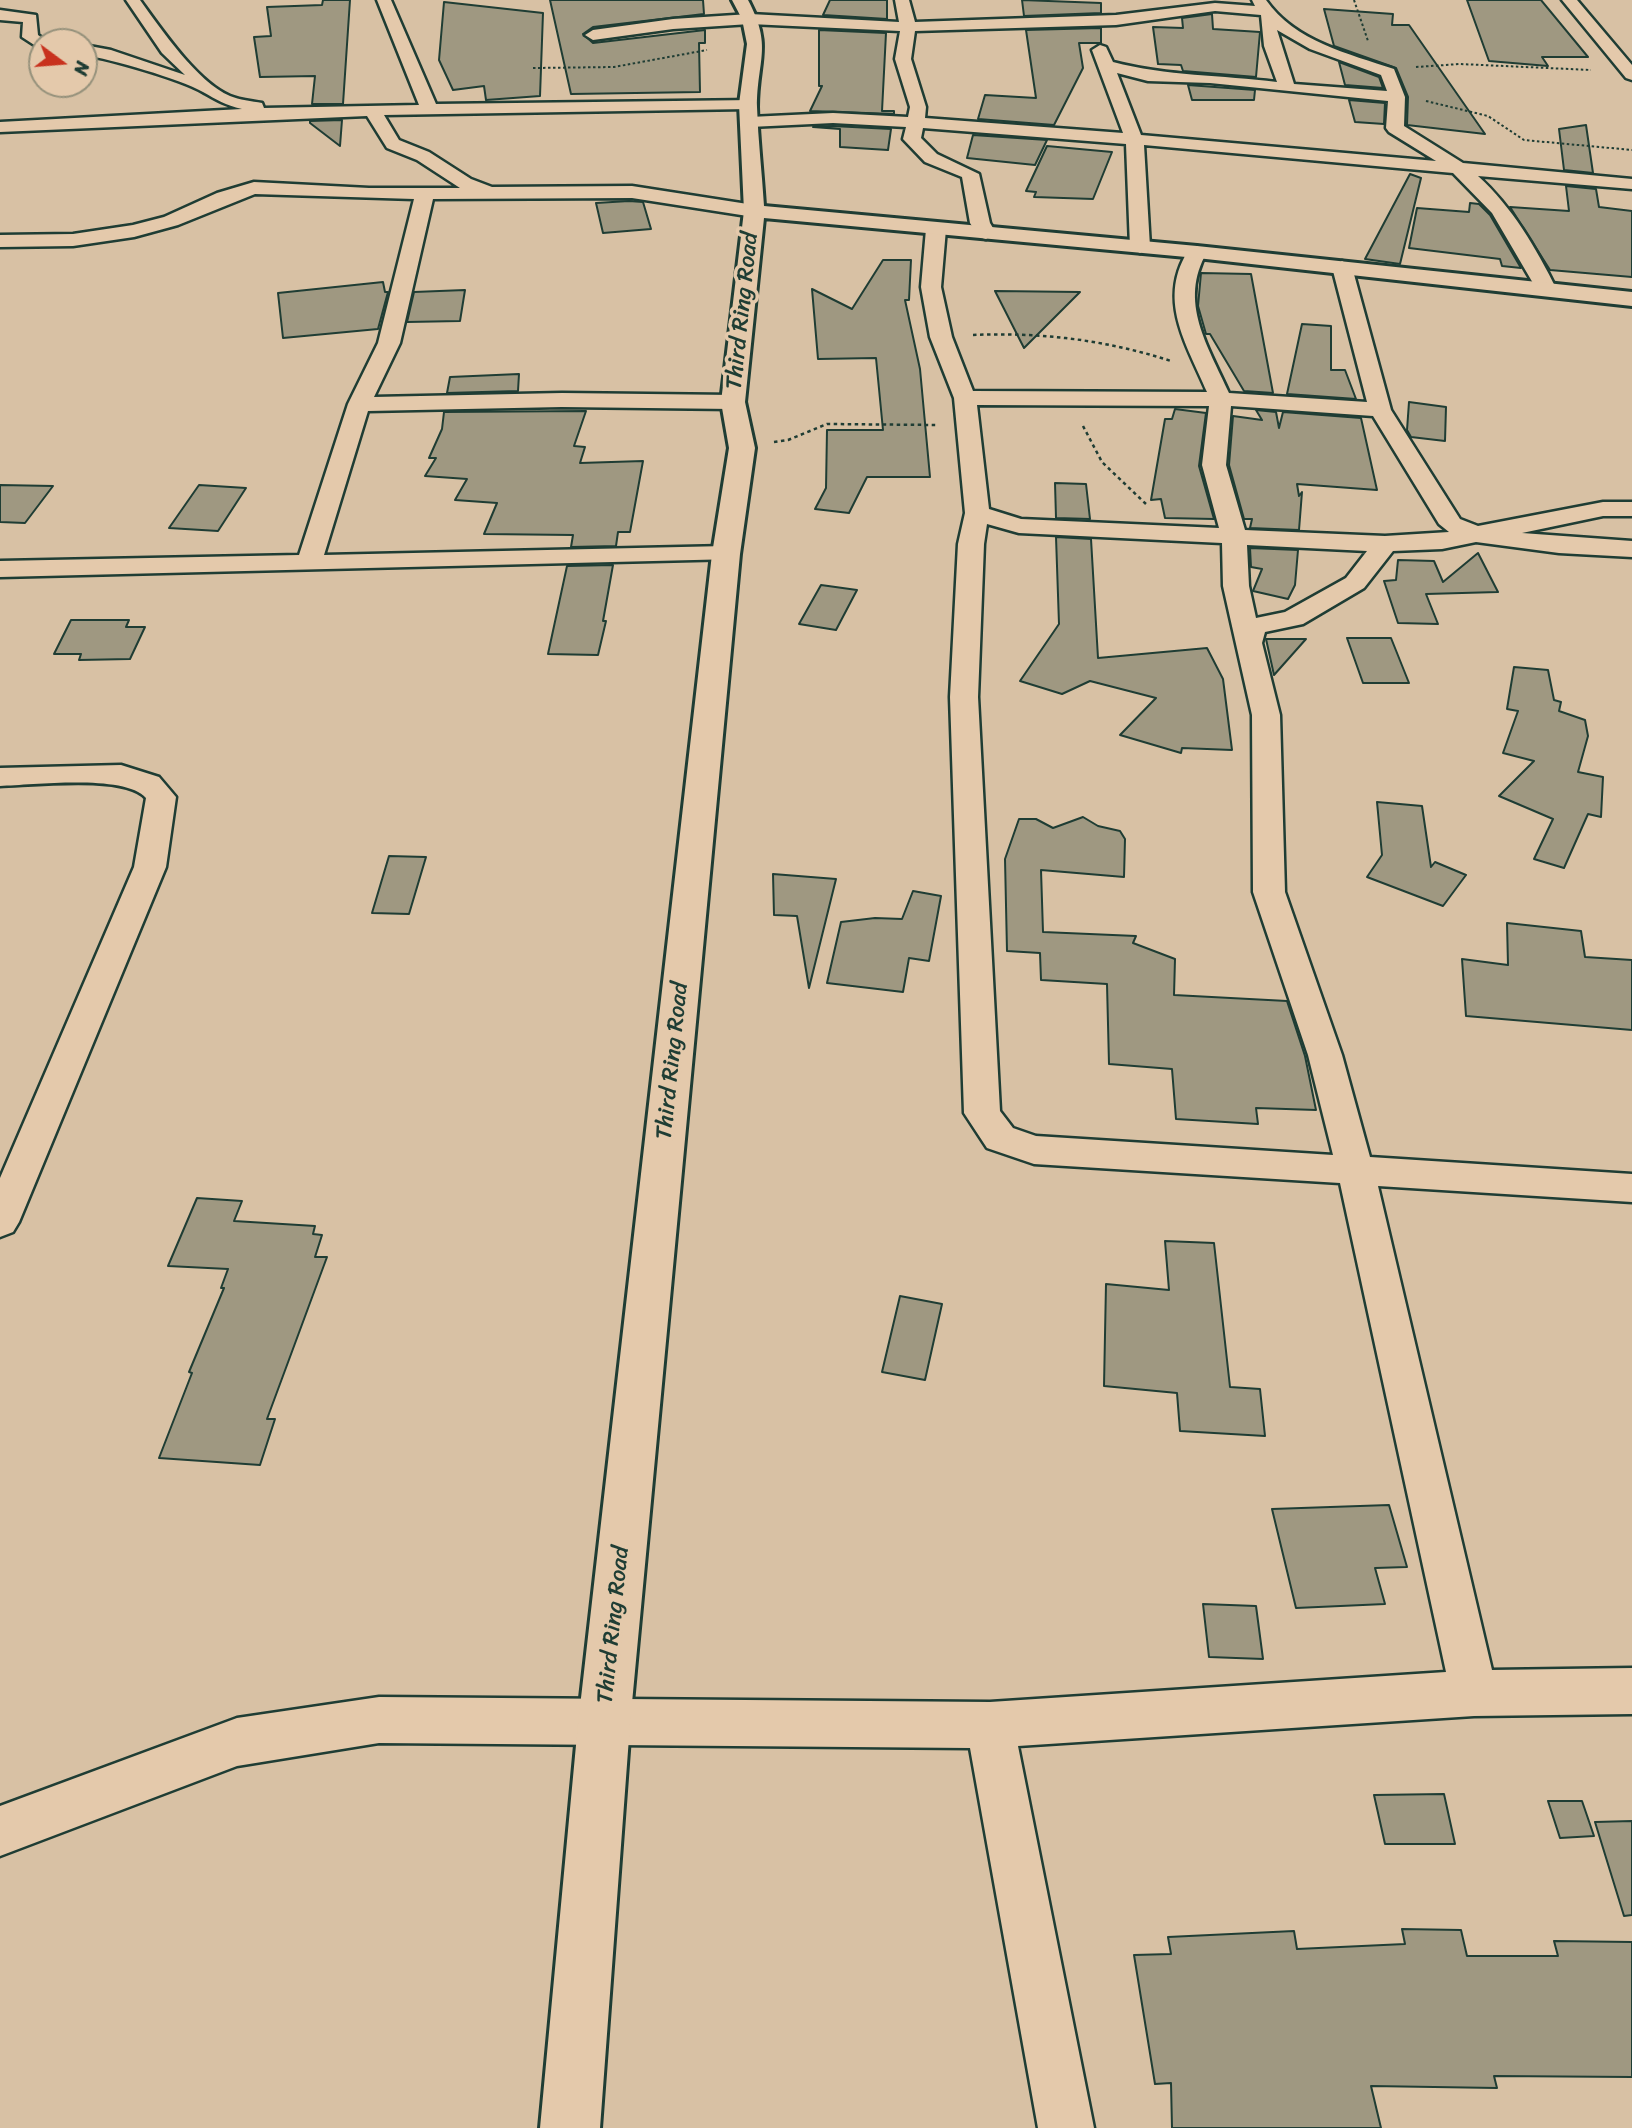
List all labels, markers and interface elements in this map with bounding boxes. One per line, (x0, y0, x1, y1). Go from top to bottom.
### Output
north arrow (28, 28, 98, 98)
text: N (64, 57, 99, 79)
street label: Third Ring Road (721, 231, 765, 391)
street label: Third Ring Road (651, 981, 695, 1141)
street label: Third Ring Road (592, 1545, 636, 1705)

